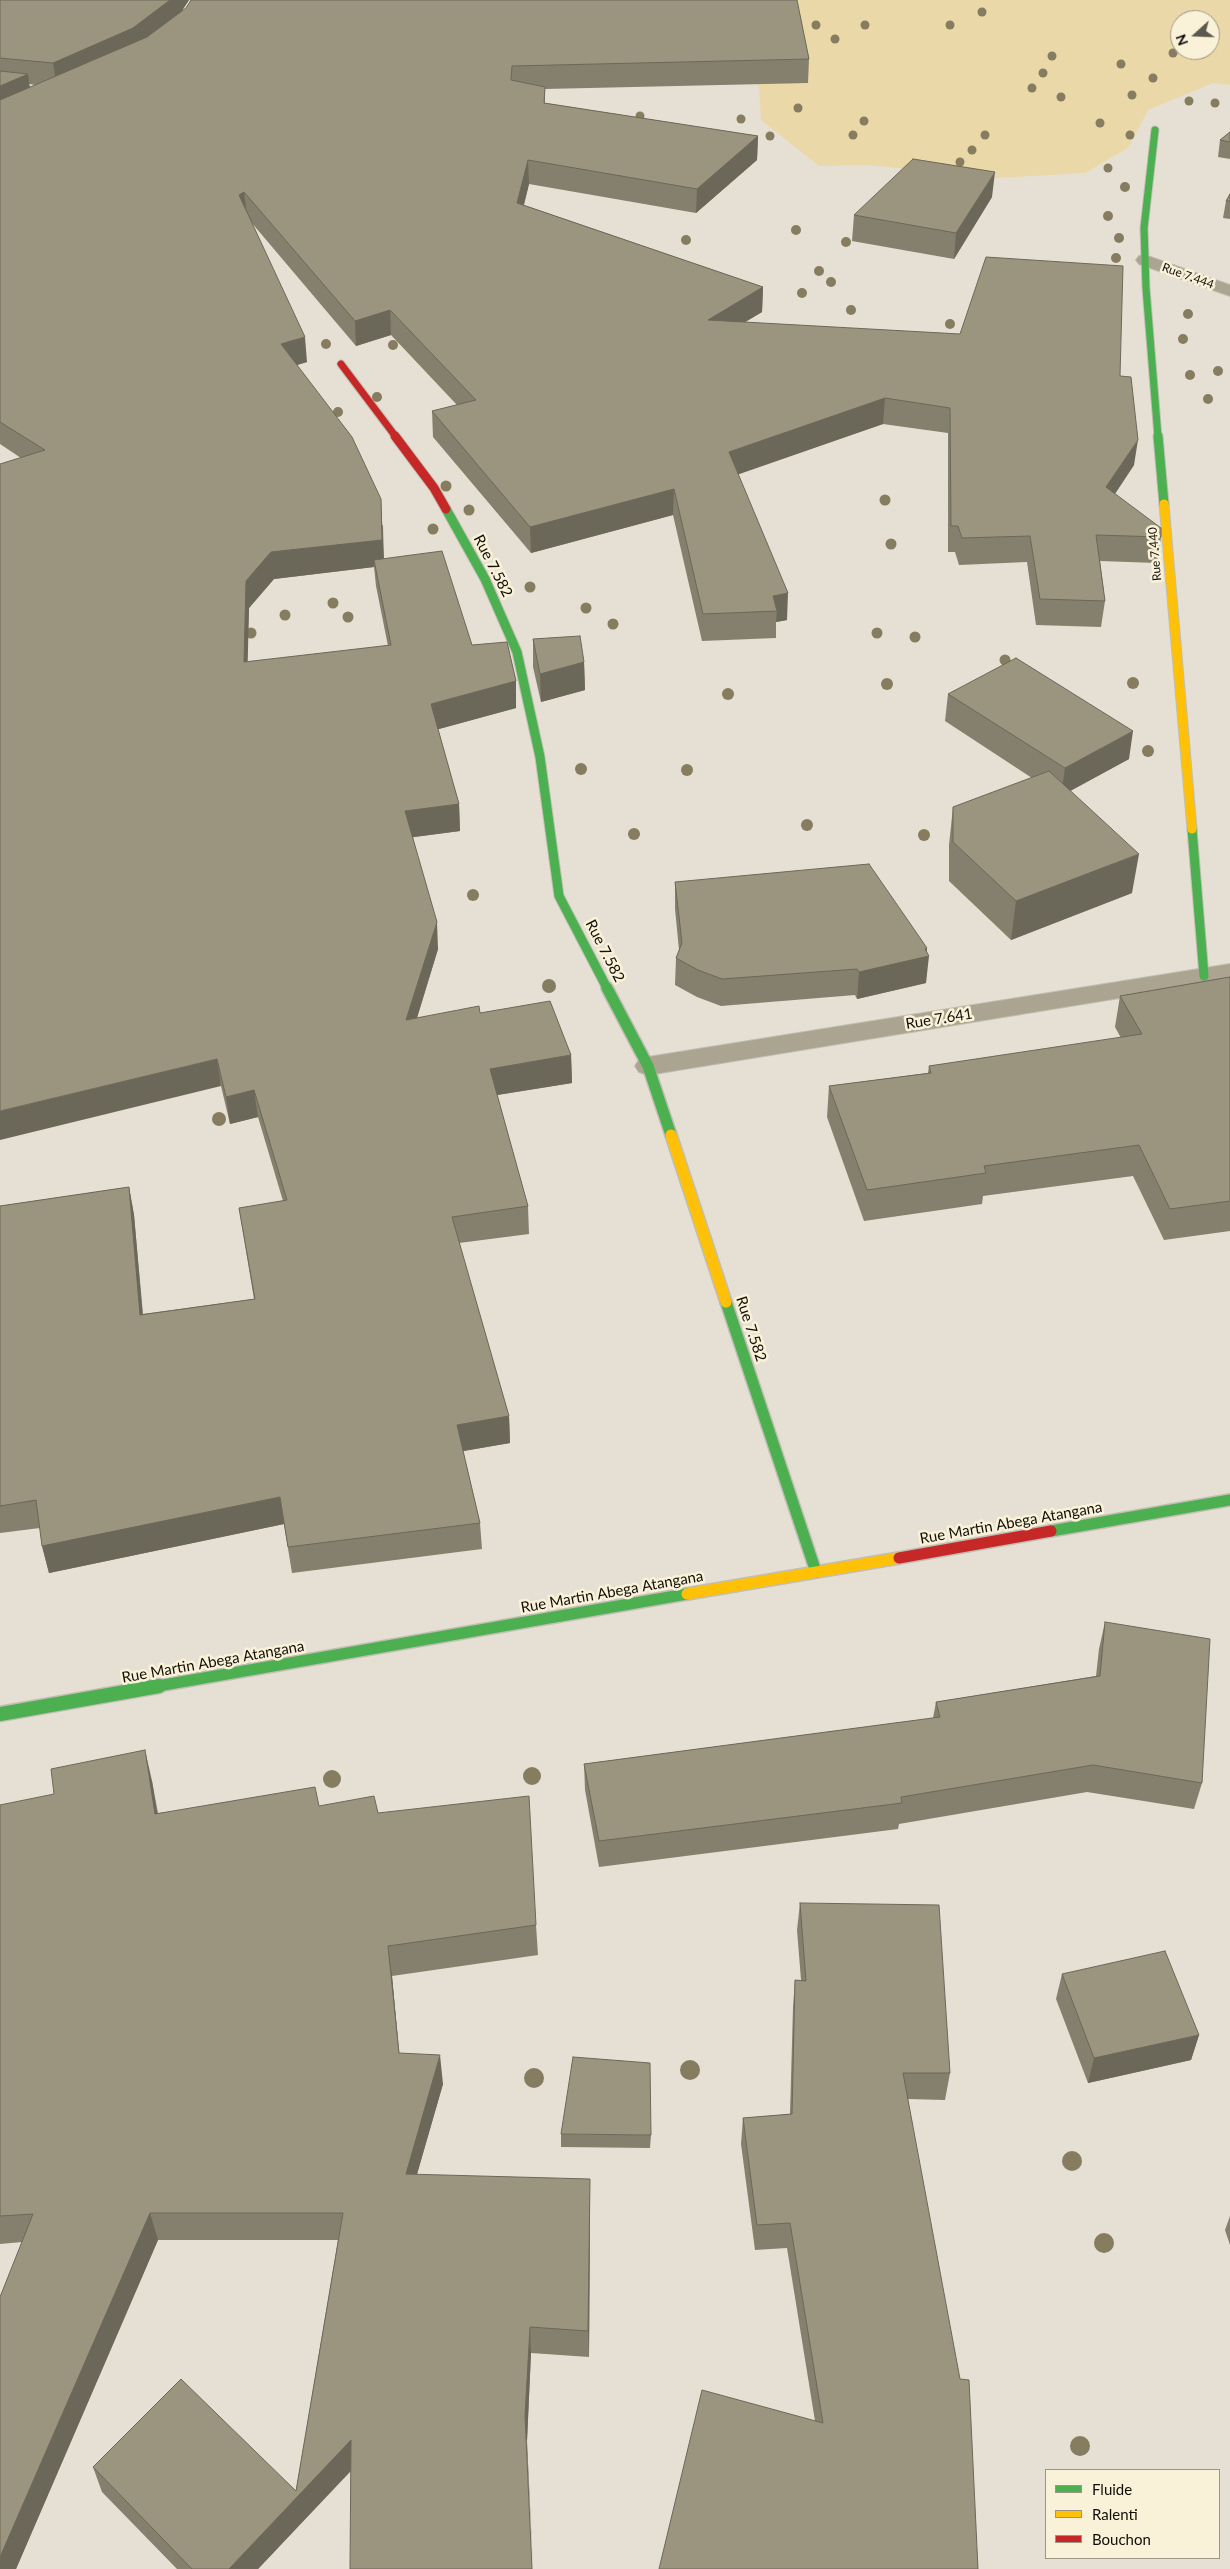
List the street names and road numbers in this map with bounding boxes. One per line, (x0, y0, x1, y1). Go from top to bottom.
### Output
street label: Rue 7.444 (1160, 260, 1216, 292)
street label: Rue 7.440 (1145, 526, 1165, 582)
street label: Rue 7.582 (470, 532, 516, 600)
street label: Rue 7.582 (582, 917, 628, 985)
street label: Rue 7.641 (904, 1005, 974, 1033)
street label: Rue 7.582 (732, 1294, 770, 1364)
street label: Rue Martin Abega Atangana (918, 1498, 1104, 1548)
street label: Rue Martin Abega Atangana (519, 1567, 705, 1617)
street label: Rue Martin Abega Atangana (120, 1637, 306, 1687)

